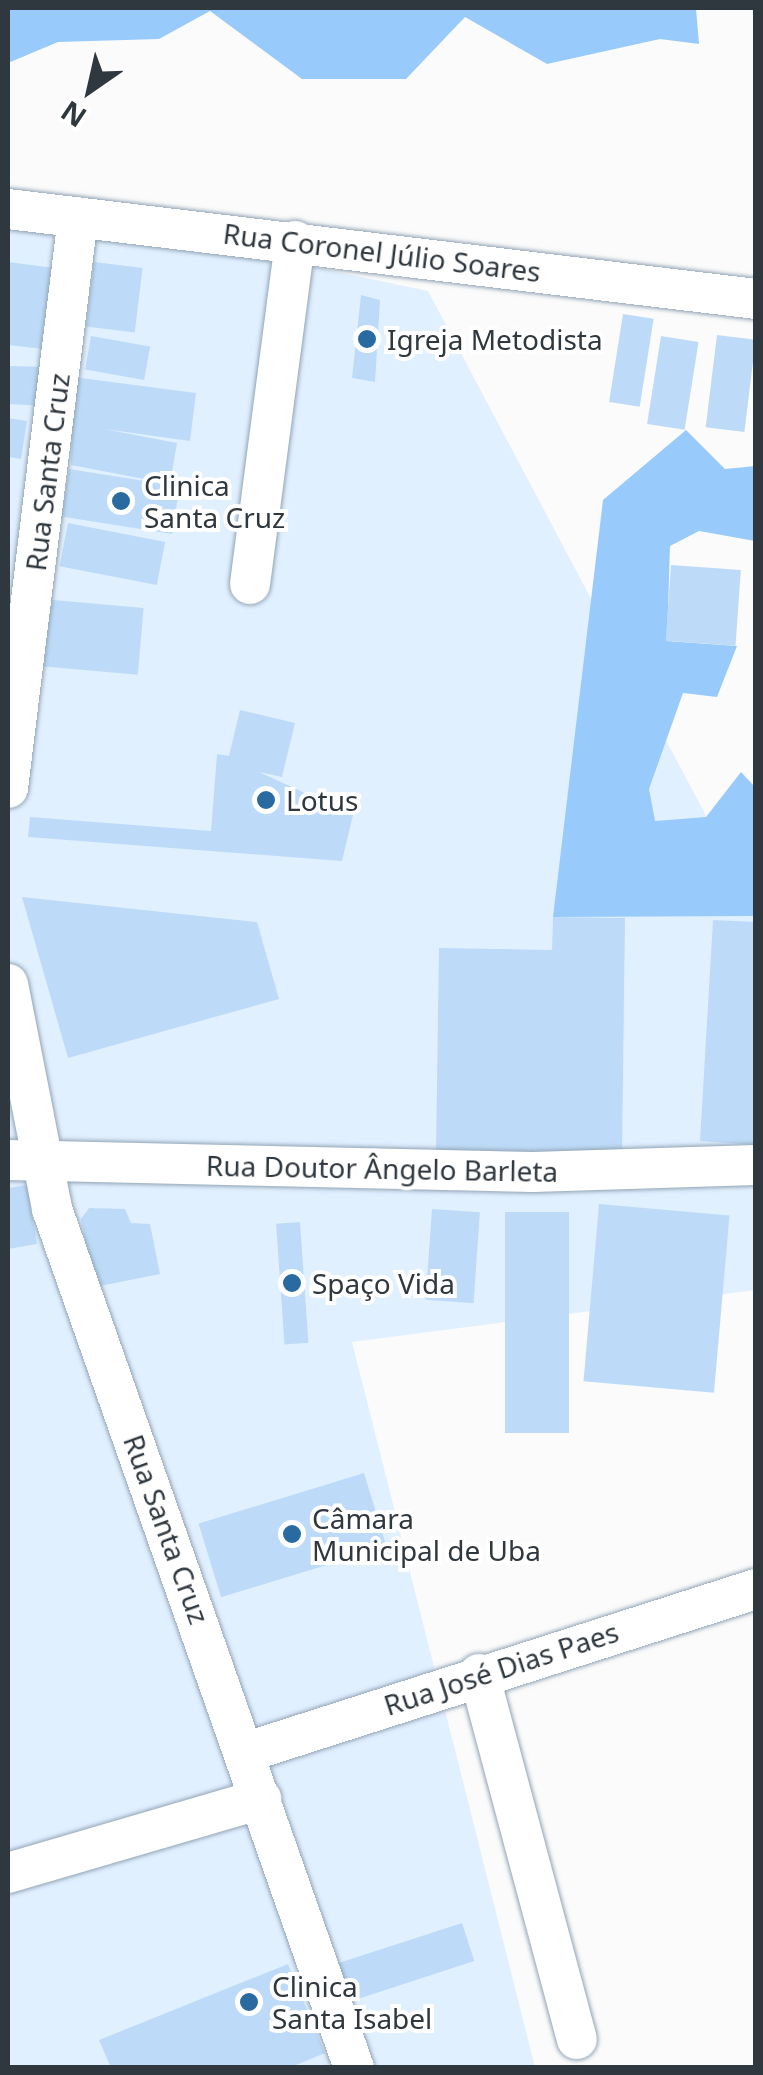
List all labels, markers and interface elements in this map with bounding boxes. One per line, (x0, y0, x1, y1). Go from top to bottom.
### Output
north arrow (40, 40, 140, 140)
text: N (53, 93, 93, 137)
street label: Rua Coronel Júlio Soares (221, 216, 543, 288)
place label: Igreja Metodista (387, 322, 603, 356)
marker: Igreja Metodista (356, 328, 378, 350)
street label: Rua Santa Cruz (18, 371, 76, 573)
place label: Clinica Santa Cruz (144, 468, 285, 534)
marker: Clinica Santa Cruz (108, 488, 134, 514)
place label: Lotus (286, 783, 358, 817)
marker: Lotus (255, 789, 277, 811)
street label: Rua Doutor Ângelo Barleta (206, 1148, 558, 1188)
place label: Spaço Vida (312, 1266, 455, 1300)
marker: Spaço Vida (281, 1272, 303, 1294)
street label: Rua Santa Cruz (117, 1430, 217, 1628)
place label: Câmara Municipal de Uba (312, 1501, 541, 1567)
marker: Câmara Municipal de Uba (281, 1523, 303, 1545)
street label: Rua José Dias Paes (379, 1614, 623, 1722)
place label: Clinica Santa Isabel (272, 1969, 432, 2035)
marker: Clinica Santa Isabel (236, 1989, 262, 2015)

